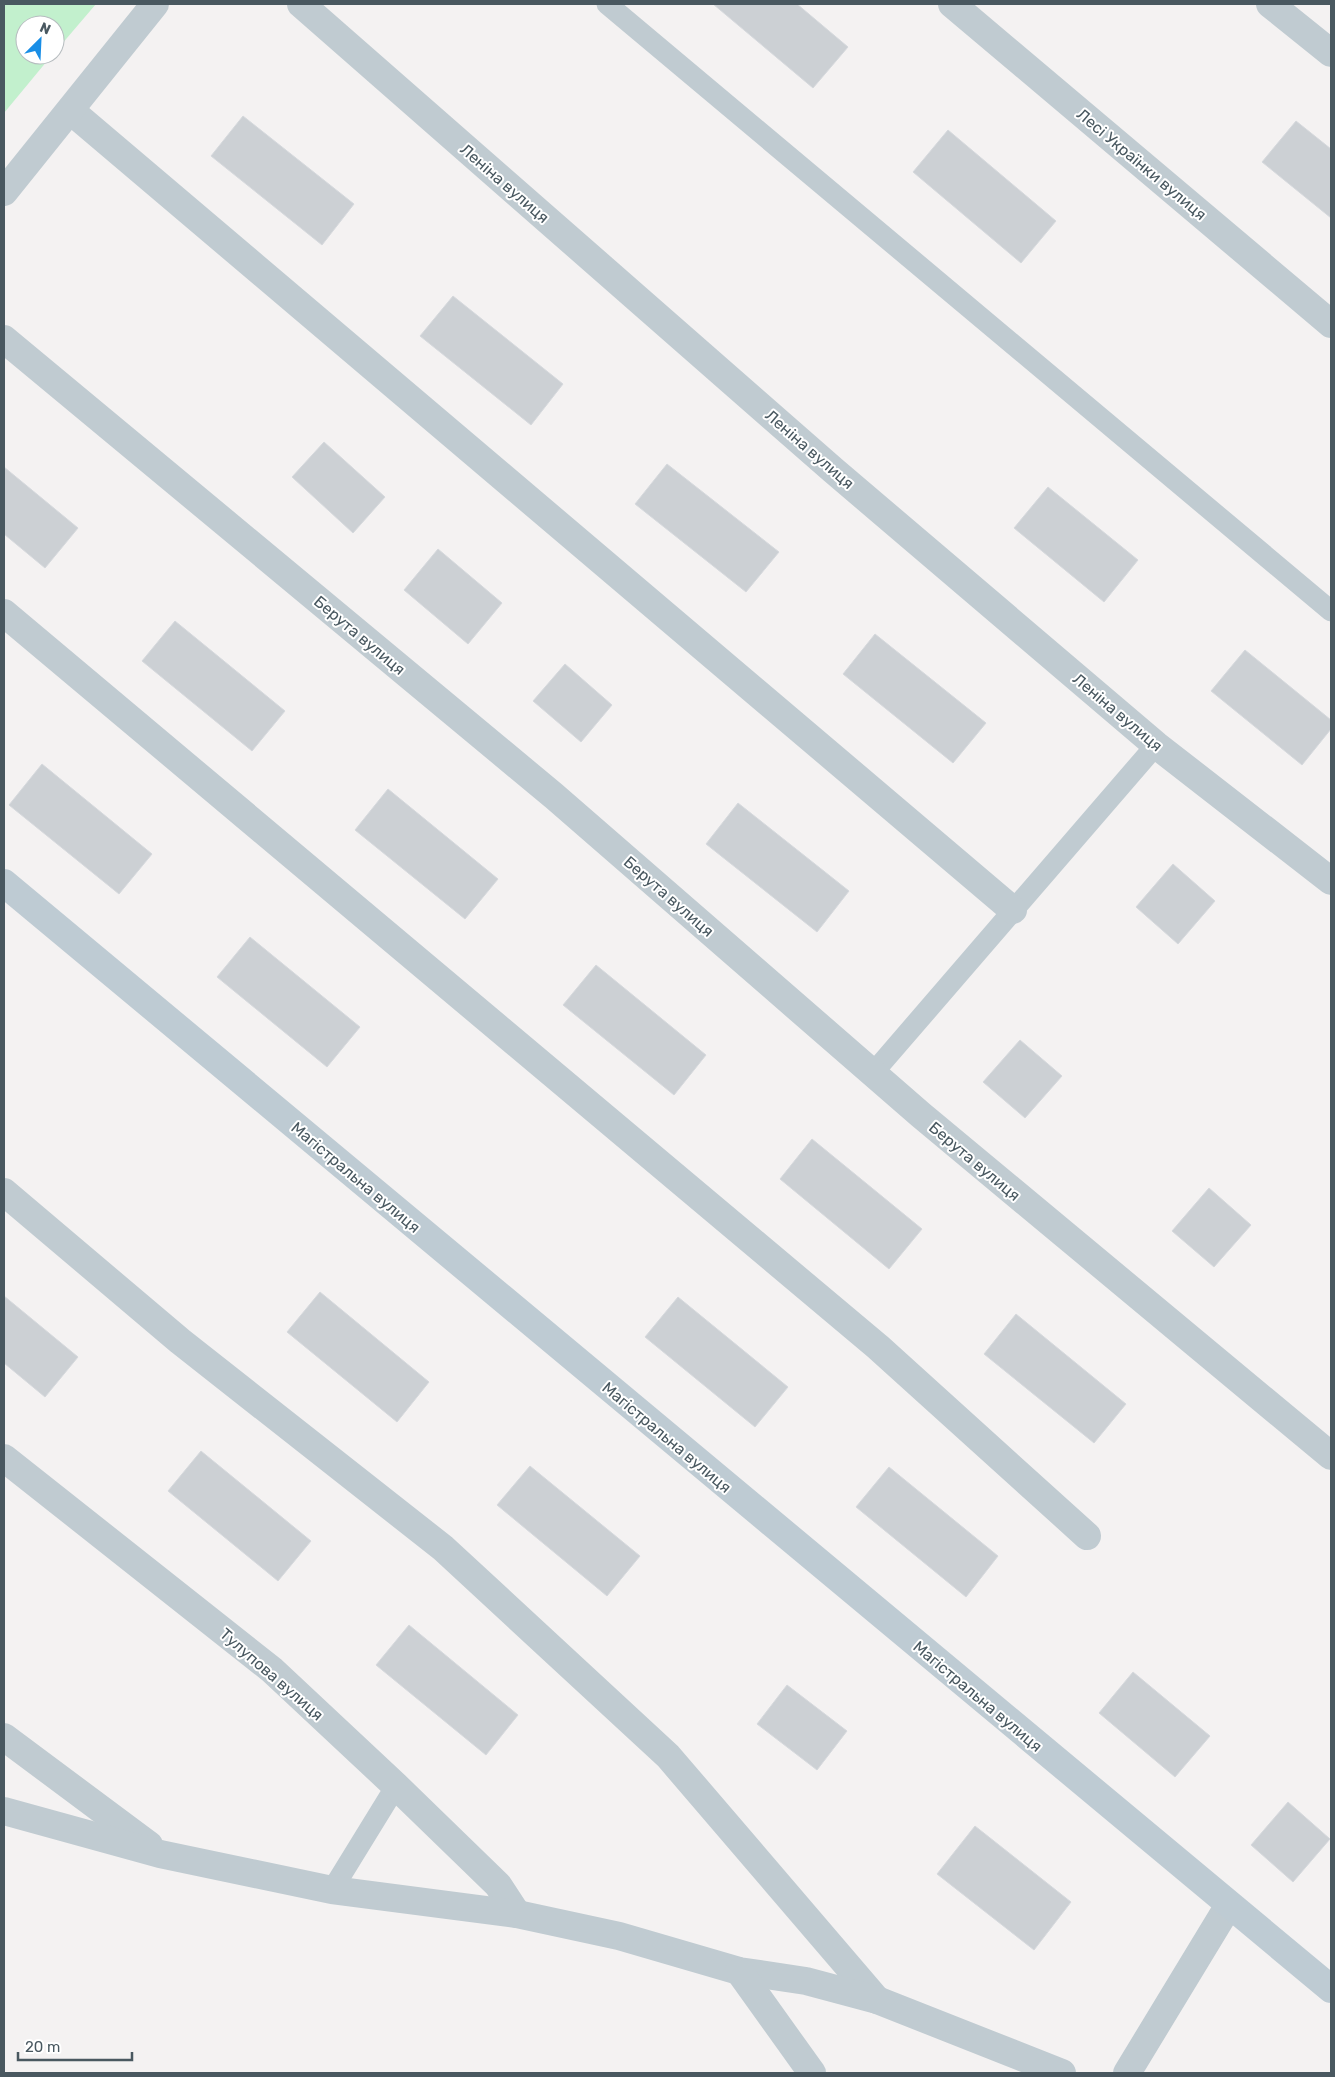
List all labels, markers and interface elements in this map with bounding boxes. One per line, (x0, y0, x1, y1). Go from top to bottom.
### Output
north arrow (15, 15, 65, 65)
text: N (37, 19, 53, 38)
street label: Лесі Українки вулиця (1073, 105, 1210, 224)
street label: Леніна вулиця (456, 140, 553, 227)
street label: Леніна вулиця (761, 406, 858, 493)
street label: Берута вулиця (310, 592, 409, 679)
street label: Леніна вулиця (1069, 669, 1166, 755)
street label: Берута вулиця (620, 852, 718, 941)
street label: Магістральна вулиця (287, 1118, 424, 1237)
street label: Берута вулиця (925, 1118, 1024, 1205)
street label: Магістральна вулиця (598, 1378, 735, 1497)
street label: Тулупова вулиця (216, 1624, 327, 1724)
street label: Магістральна вулиця (909, 1637, 1046, 1756)
scale bar (18, 2030, 131, 2062)
text: 20 m (25, 2038, 60, 2056)

